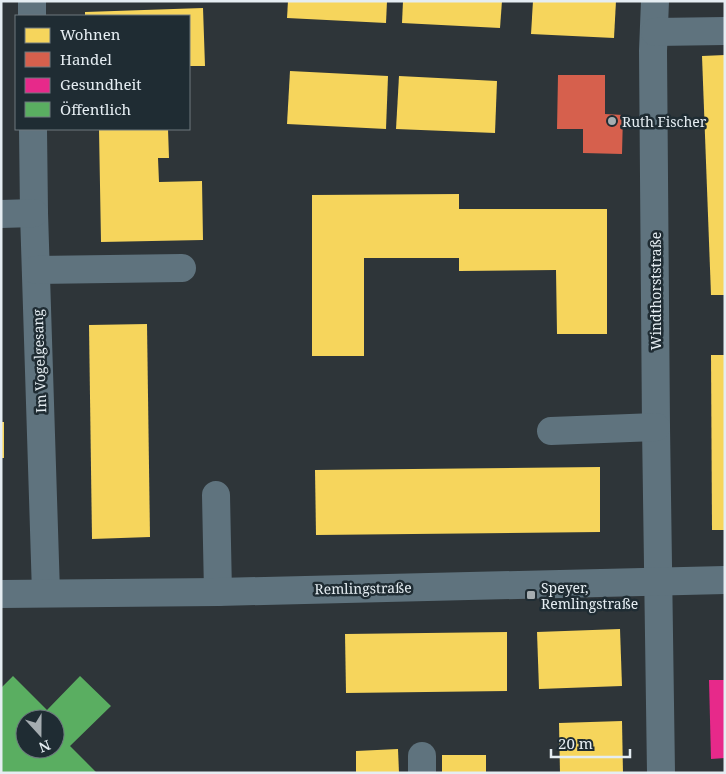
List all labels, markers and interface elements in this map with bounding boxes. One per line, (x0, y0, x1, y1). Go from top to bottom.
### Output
legend (15, 15, 190, 130)
text: Wohnen (60, 24, 121, 44)
text: Handel (60, 49, 112, 69)
text: Gesundheit (60, 74, 142, 94)
text: Öffentlich (60, 99, 132, 119)
place label: Ruth Fischer (622, 112, 707, 131)
marker: Ruth Fischer (606, 115, 618, 127)
street label: Windthorststraße (646, 232, 665, 350)
street label: Im Vogelgesang (28, 308, 50, 413)
street label: Remlingstraße (314, 578, 412, 598)
place label: Speyer, Remlingstraße (541, 578, 638, 613)
marker: Speyer, Remlingstraße (525, 589, 537, 601)
north arrow (15, 709, 65, 759)
scale bar (551, 726, 630, 758)
text: 20 m (558, 733, 593, 753)
text: N (36, 736, 53, 757)

